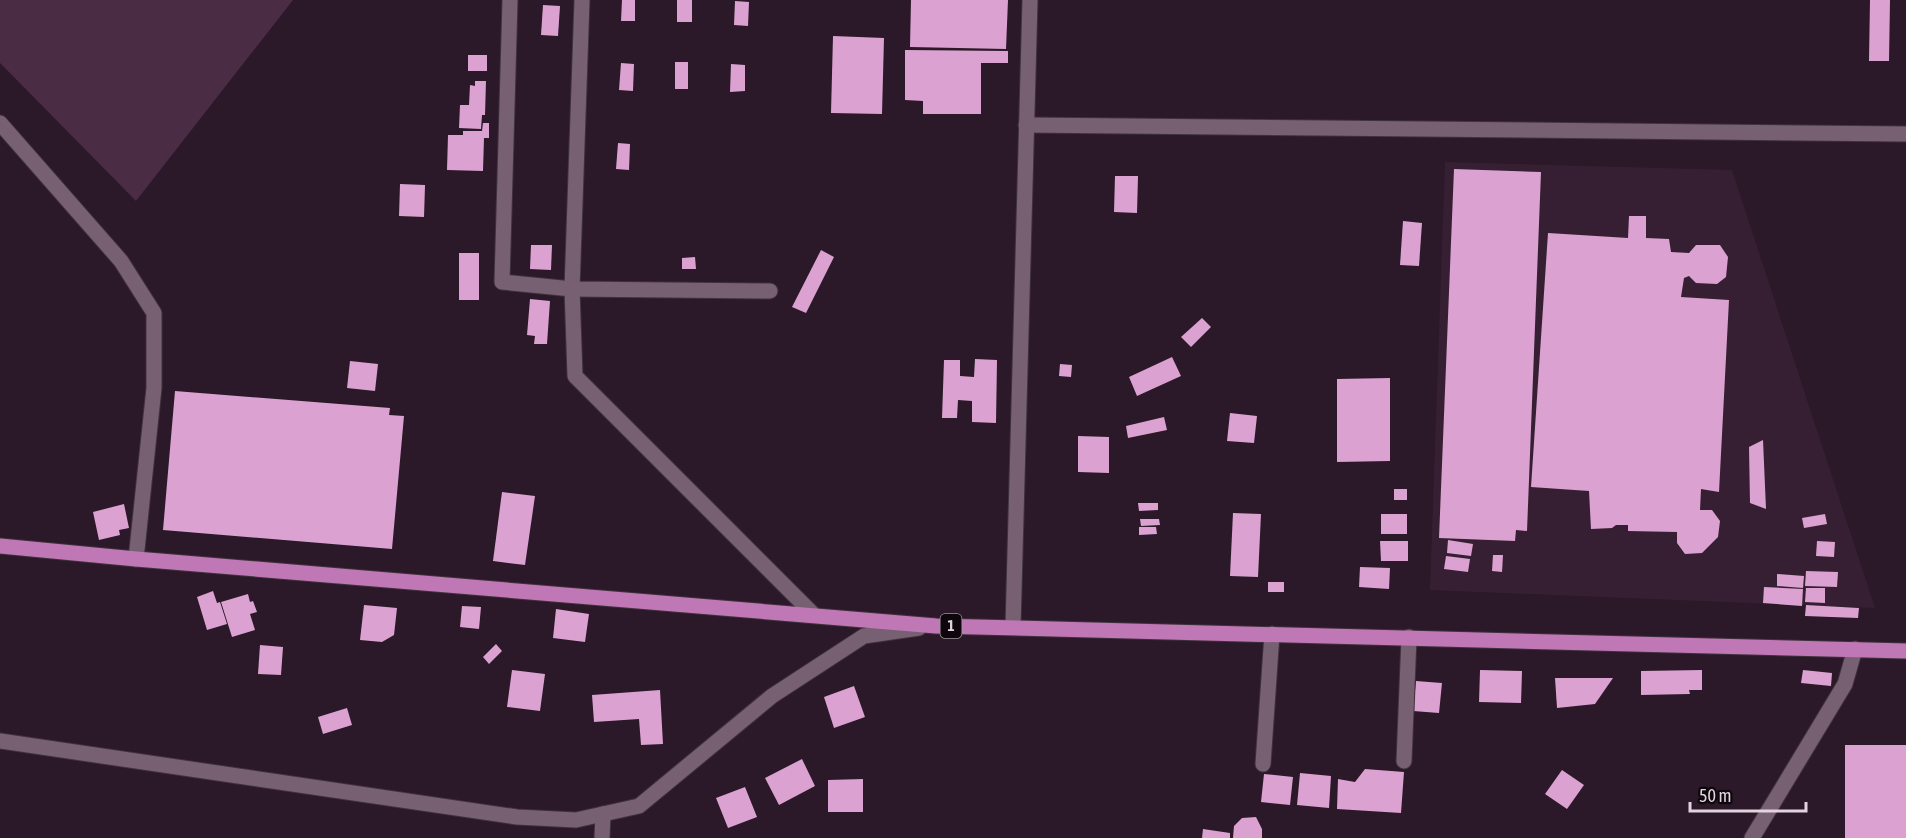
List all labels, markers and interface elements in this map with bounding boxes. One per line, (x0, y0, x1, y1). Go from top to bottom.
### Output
road number: 1 (940, 614, 962, 638)
scale bar (1690, 775, 1806, 813)
text: 50 m (1699, 785, 1731, 806)

